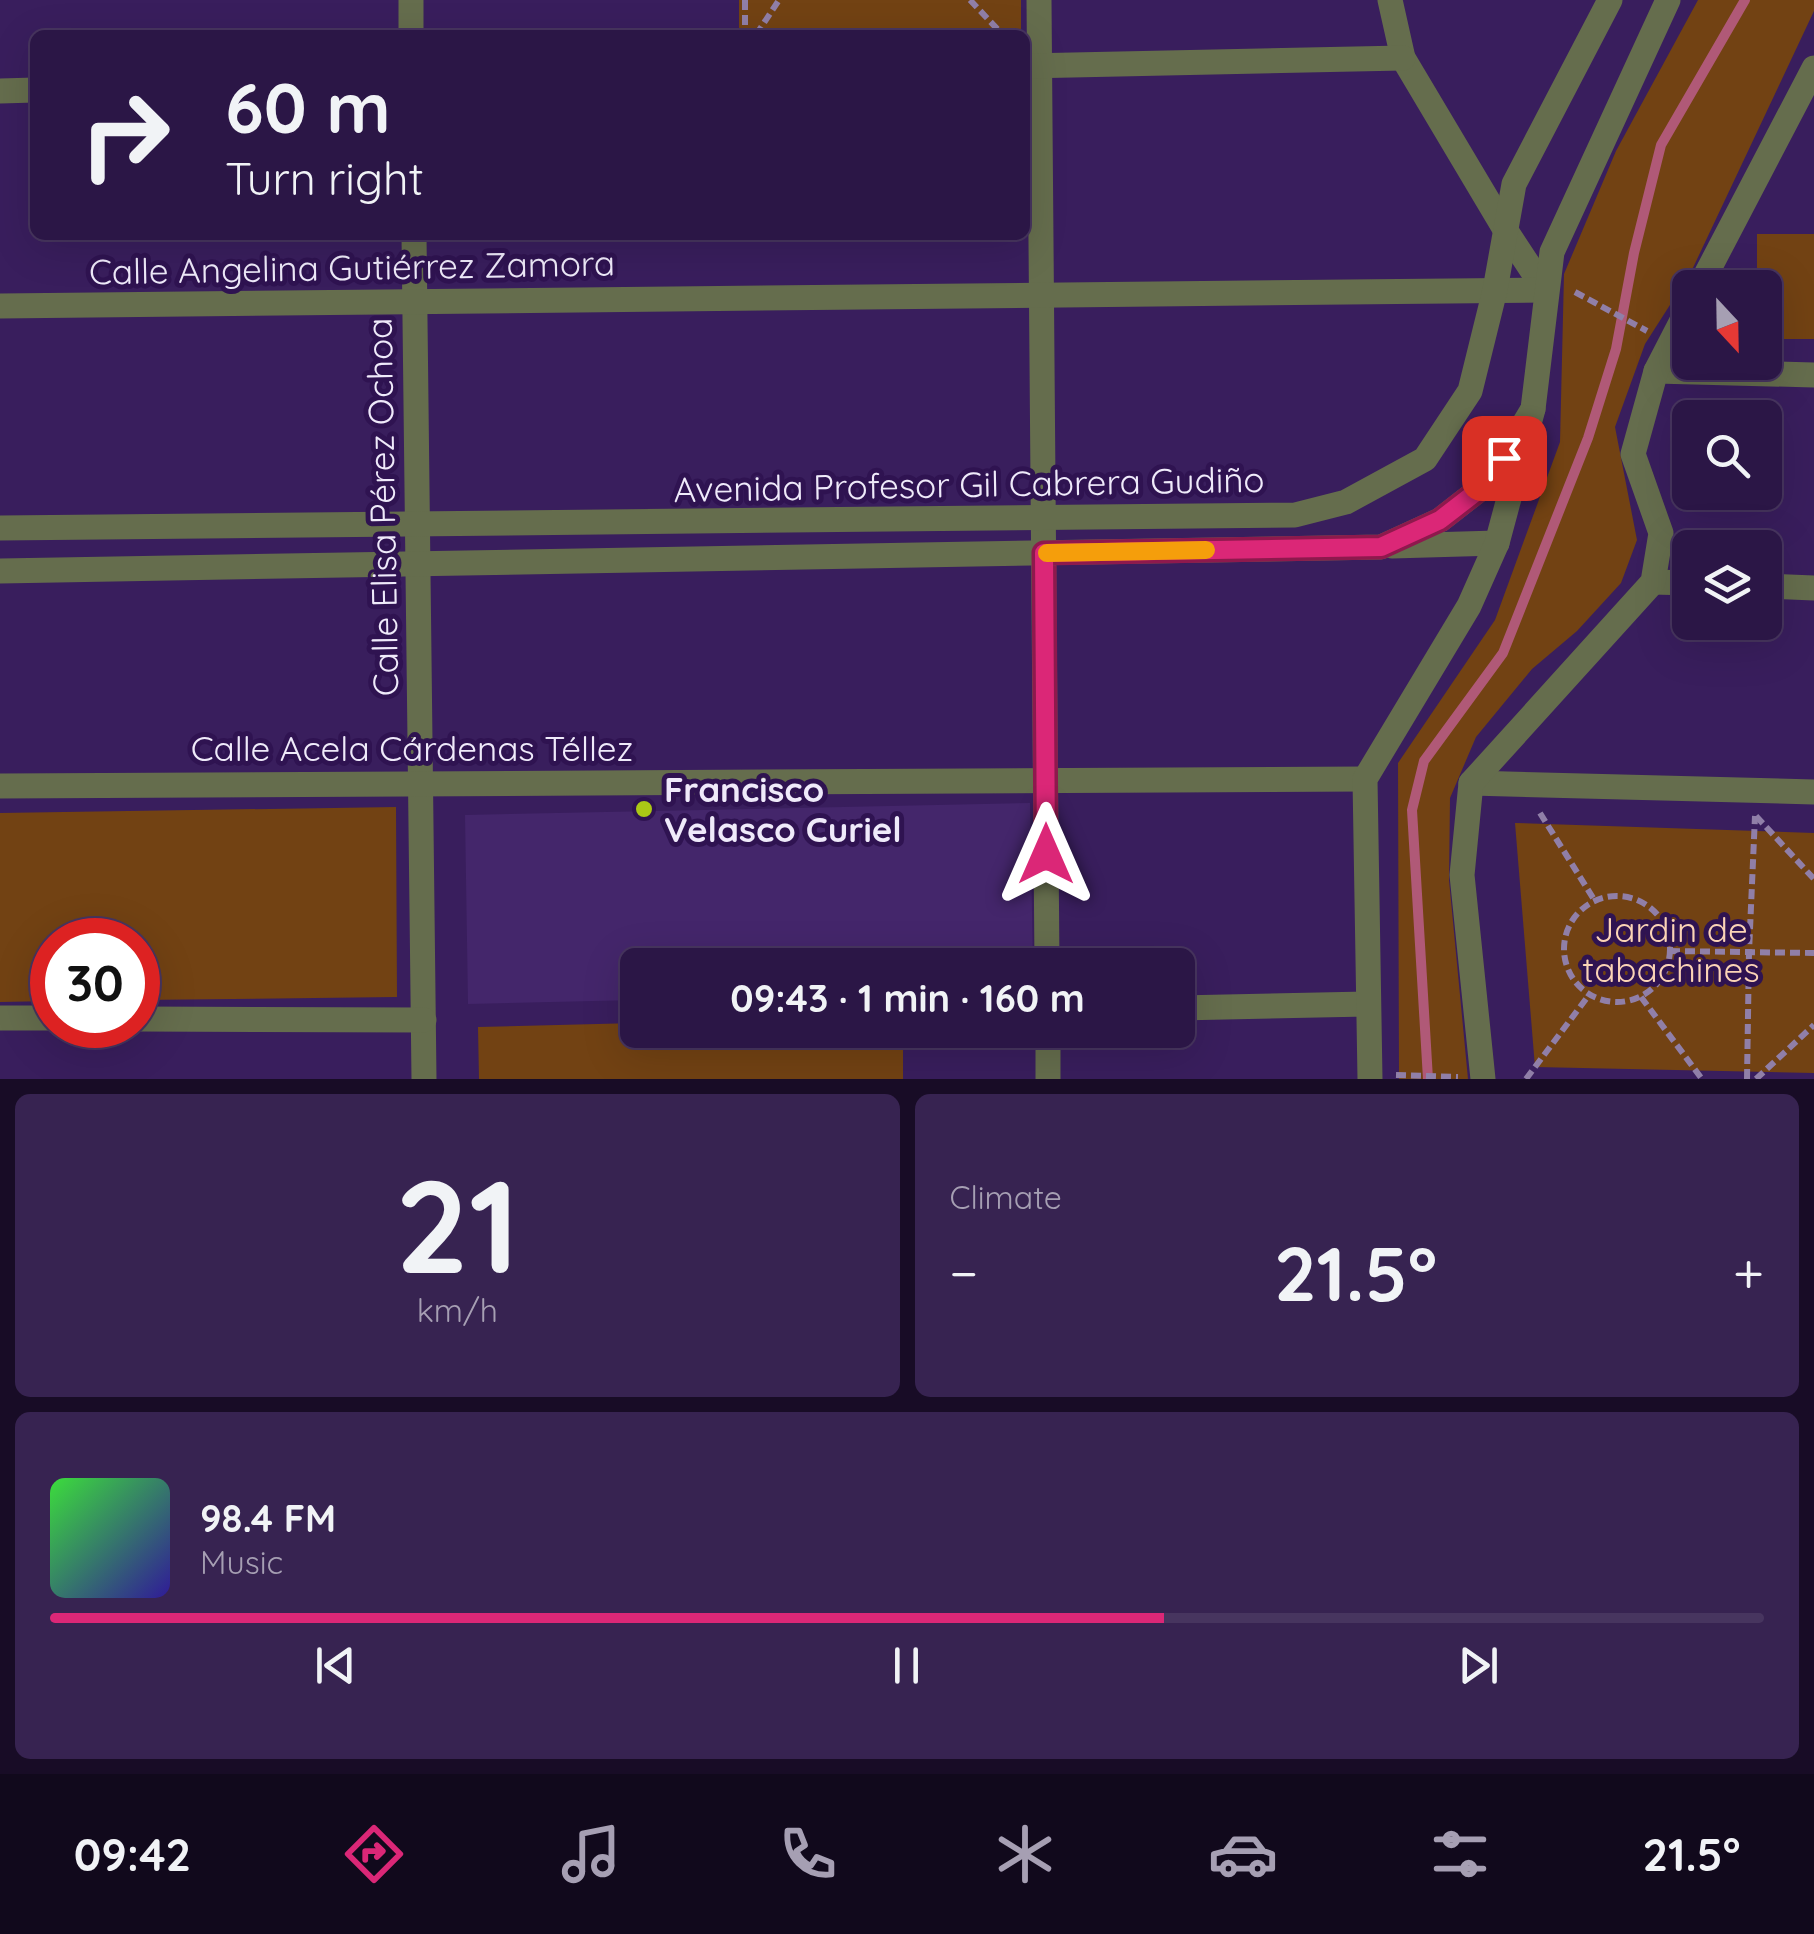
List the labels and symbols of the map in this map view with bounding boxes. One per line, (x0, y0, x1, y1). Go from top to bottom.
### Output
street label: Calle Angelina Gutiérrez Zamora (89, 240, 615, 294)
north arrow (1672, 270, 1782, 380)
street label: Calle Elisa Pérez Ochoa (357, 317, 407, 697)
pin (1462, 416, 1547, 501)
street label: Avenida Profesor Gil Cabrera Gudiño (673, 457, 1265, 511)
street label: Calle Acela Cárdenas Téllez (191, 726, 633, 770)
place label: Francisco Velasco Curiel (664, 767, 902, 851)
marker: Francisco Velasco Curiel (633, 798, 655, 820)
position arrow (994, 802, 1098, 906)
park label: Jardin de tabachines (1582, 907, 1760, 991)
speed limit sign: 30 (30, 918, 160, 1048)

